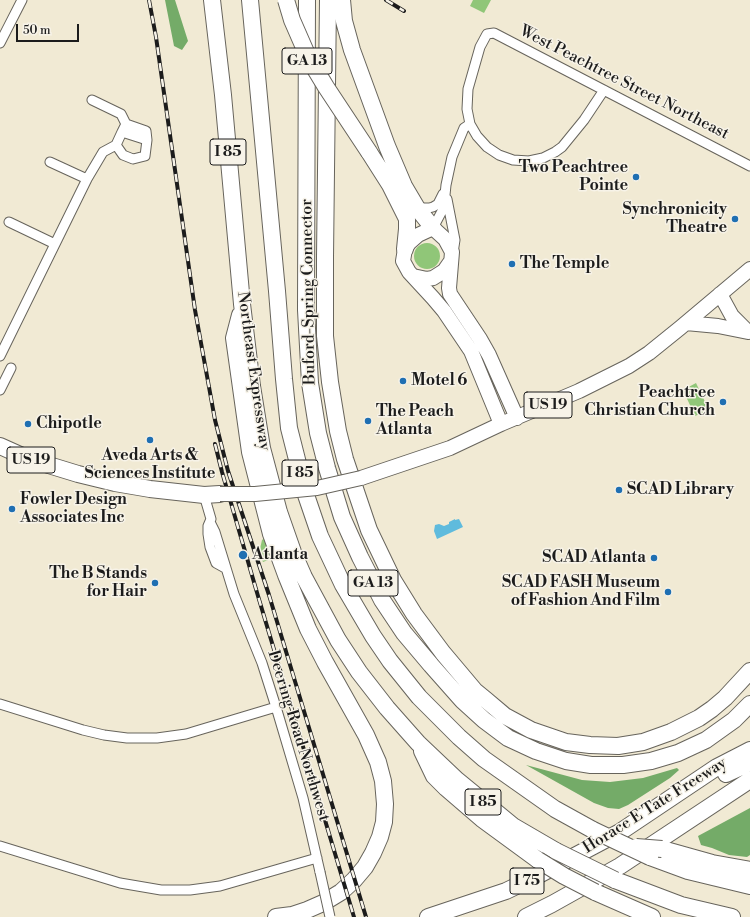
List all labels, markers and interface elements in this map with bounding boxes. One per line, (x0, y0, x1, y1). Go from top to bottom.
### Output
scale bar (18, 16, 81, 42)
street label: West Peachtree Street Northeast (516, 22, 732, 144)
text: 50 m (23, 23, 51, 38)
road number: GA 13 (282, 48, 332, 74)
road number: I 85 (210, 139, 246, 165)
place label: Two Peachtree Pointe (519, 158, 628, 196)
marker: Two Peachtree Pointe (631, 172, 641, 182)
street label: Buford-Spring Connector (298, 199, 320, 385)
place label: Synchronicity Theatre (623, 200, 727, 238)
marker: Synchronicity Theatre (730, 214, 740, 224)
place label: The Temple (520, 254, 609, 274)
marker: The Temple (507, 259, 517, 269)
street label: Northeast Expressway (232, 290, 274, 452)
place label: Motel 6 (411, 371, 467, 391)
marker: Motel 6 (398, 376, 408, 386)
place label: Peachtree Christian Church (584, 383, 715, 421)
road number: US 19 (524, 392, 572, 418)
marker: Peachtree Christian Church (718, 397, 728, 407)
place label: The Peach Atlanta (376, 402, 454, 440)
place label: Chipotle (36, 414, 102, 434)
marker: The Peach Atlanta (363, 416, 373, 426)
marker: Chipotle (23, 419, 33, 429)
marker: Aveda Arts & Sciences Institute (145, 435, 155, 445)
place label: Aveda Arts & Sciences Institute (85, 446, 215, 484)
road number: US 19 (7, 447, 55, 473)
road number: I 85 (282, 460, 318, 486)
place label: SCAD Library (627, 480, 734, 500)
marker: SCAD Library (614, 485, 624, 495)
place label: Fowler Design Associates Inc (20, 490, 127, 528)
marker: Fowler Design Associates Inc (7, 504, 17, 514)
place label: Atlanta (252, 545, 308, 565)
place label: SCAD Atlanta (542, 548, 646, 568)
marker: Atlanta (237, 549, 249, 561)
marker: SCAD Atlanta (649, 553, 659, 563)
place label: The B Stands for Hair (49, 564, 147, 602)
road number: GA 13 (348, 570, 398, 596)
place label: SCAD FASH Museum of Fashion And Film (502, 573, 660, 611)
marker: The B Stands for Hair (150, 578, 160, 588)
marker: SCAD FASH Museum of Fashion And Film (663, 587, 673, 597)
street label: Deering Road Northwest (263, 648, 333, 824)
street label: Horace E Tate Freeway (580, 754, 730, 858)
road number: I 85 (465, 789, 501, 815)
road number: I 75 (510, 868, 544, 894)

